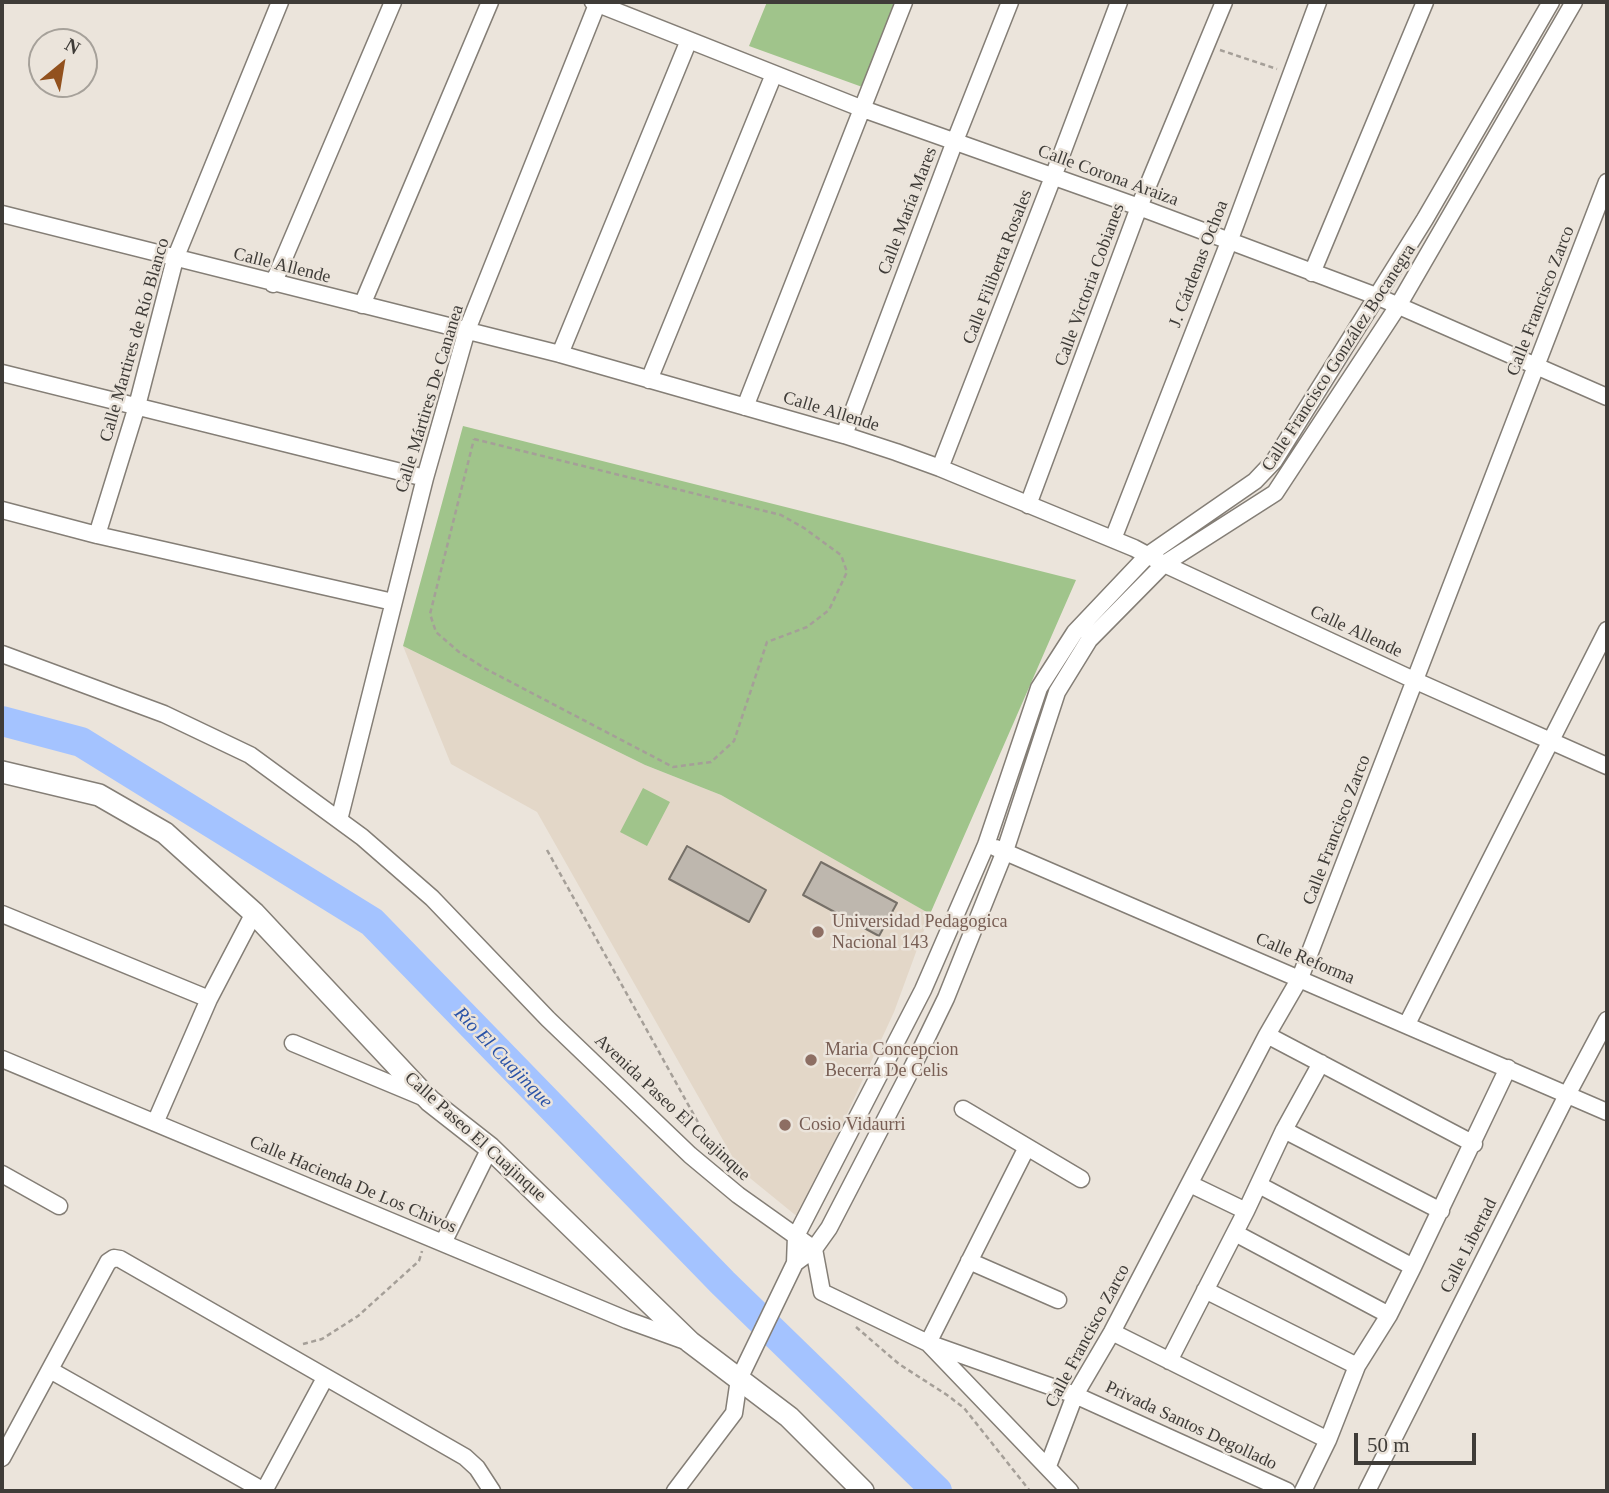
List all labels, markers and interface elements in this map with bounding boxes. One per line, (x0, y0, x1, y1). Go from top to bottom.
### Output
north arrow (28, 28, 98, 98)
text: N (62, 34, 84, 59)
street label: Calle Corona Araiza (1035, 141, 1181, 211)
street label: Calle María Mares (874, 144, 942, 278)
street label: Calle Filiberta Rosales (959, 187, 1037, 347)
street label: J. Cárdenas Ochoa (1165, 197, 1233, 331)
street label: Calle Victoria Cobianes (1050, 201, 1130, 369)
street label: Calle Francisco Zarco (1502, 223, 1580, 379)
street label: Calle Martires de Río Blanco (96, 236, 174, 444)
street label: Calle Francisco González Bocanegra (1257, 240, 1421, 476)
street label: Calle Allende (231, 243, 333, 289)
street label: Calle Mártires De Cananea (391, 302, 469, 496)
street label: Calle Allende (780, 387, 882, 437)
street label: Calle Allende (1306, 601, 1406, 663)
street label: Calle Francisco Zarco (1298, 752, 1376, 908)
place label: Universidad Pedagogica Nacional 143 (832, 911, 1007, 954)
marker: Universidad Pedagogica Nacional 143 (810, 924, 826, 940)
street label: Calle Reforma (1252, 928, 1358, 990)
water label: Río El Cuajinque (449, 1003, 557, 1113)
street label: Avenida Paseo El Cuajinque (590, 1030, 754, 1186)
place label: Maria Concepcion Becerra De Celis (825, 1039, 958, 1082)
marker: Maria Concepcion Becerra De Celis (803, 1052, 819, 1068)
street label: Calle Paseo El Cuajinque (400, 1068, 550, 1206)
place label: Cosio Vidaurri (799, 1114, 905, 1136)
marker: Cosio Vidaurri (777, 1117, 793, 1133)
street label: Calle Hacienda De Los Chivos (246, 1132, 460, 1238)
street label: Calle Libertad (1436, 1195, 1502, 1297)
street label: Calle Francisco Zarco (1041, 1261, 1135, 1411)
street label: Privada Santos Degollado (1102, 1377, 1280, 1475)
scale bar (1357, 1420, 1480, 1464)
text: 50 m (1367, 1433, 1410, 1457)

